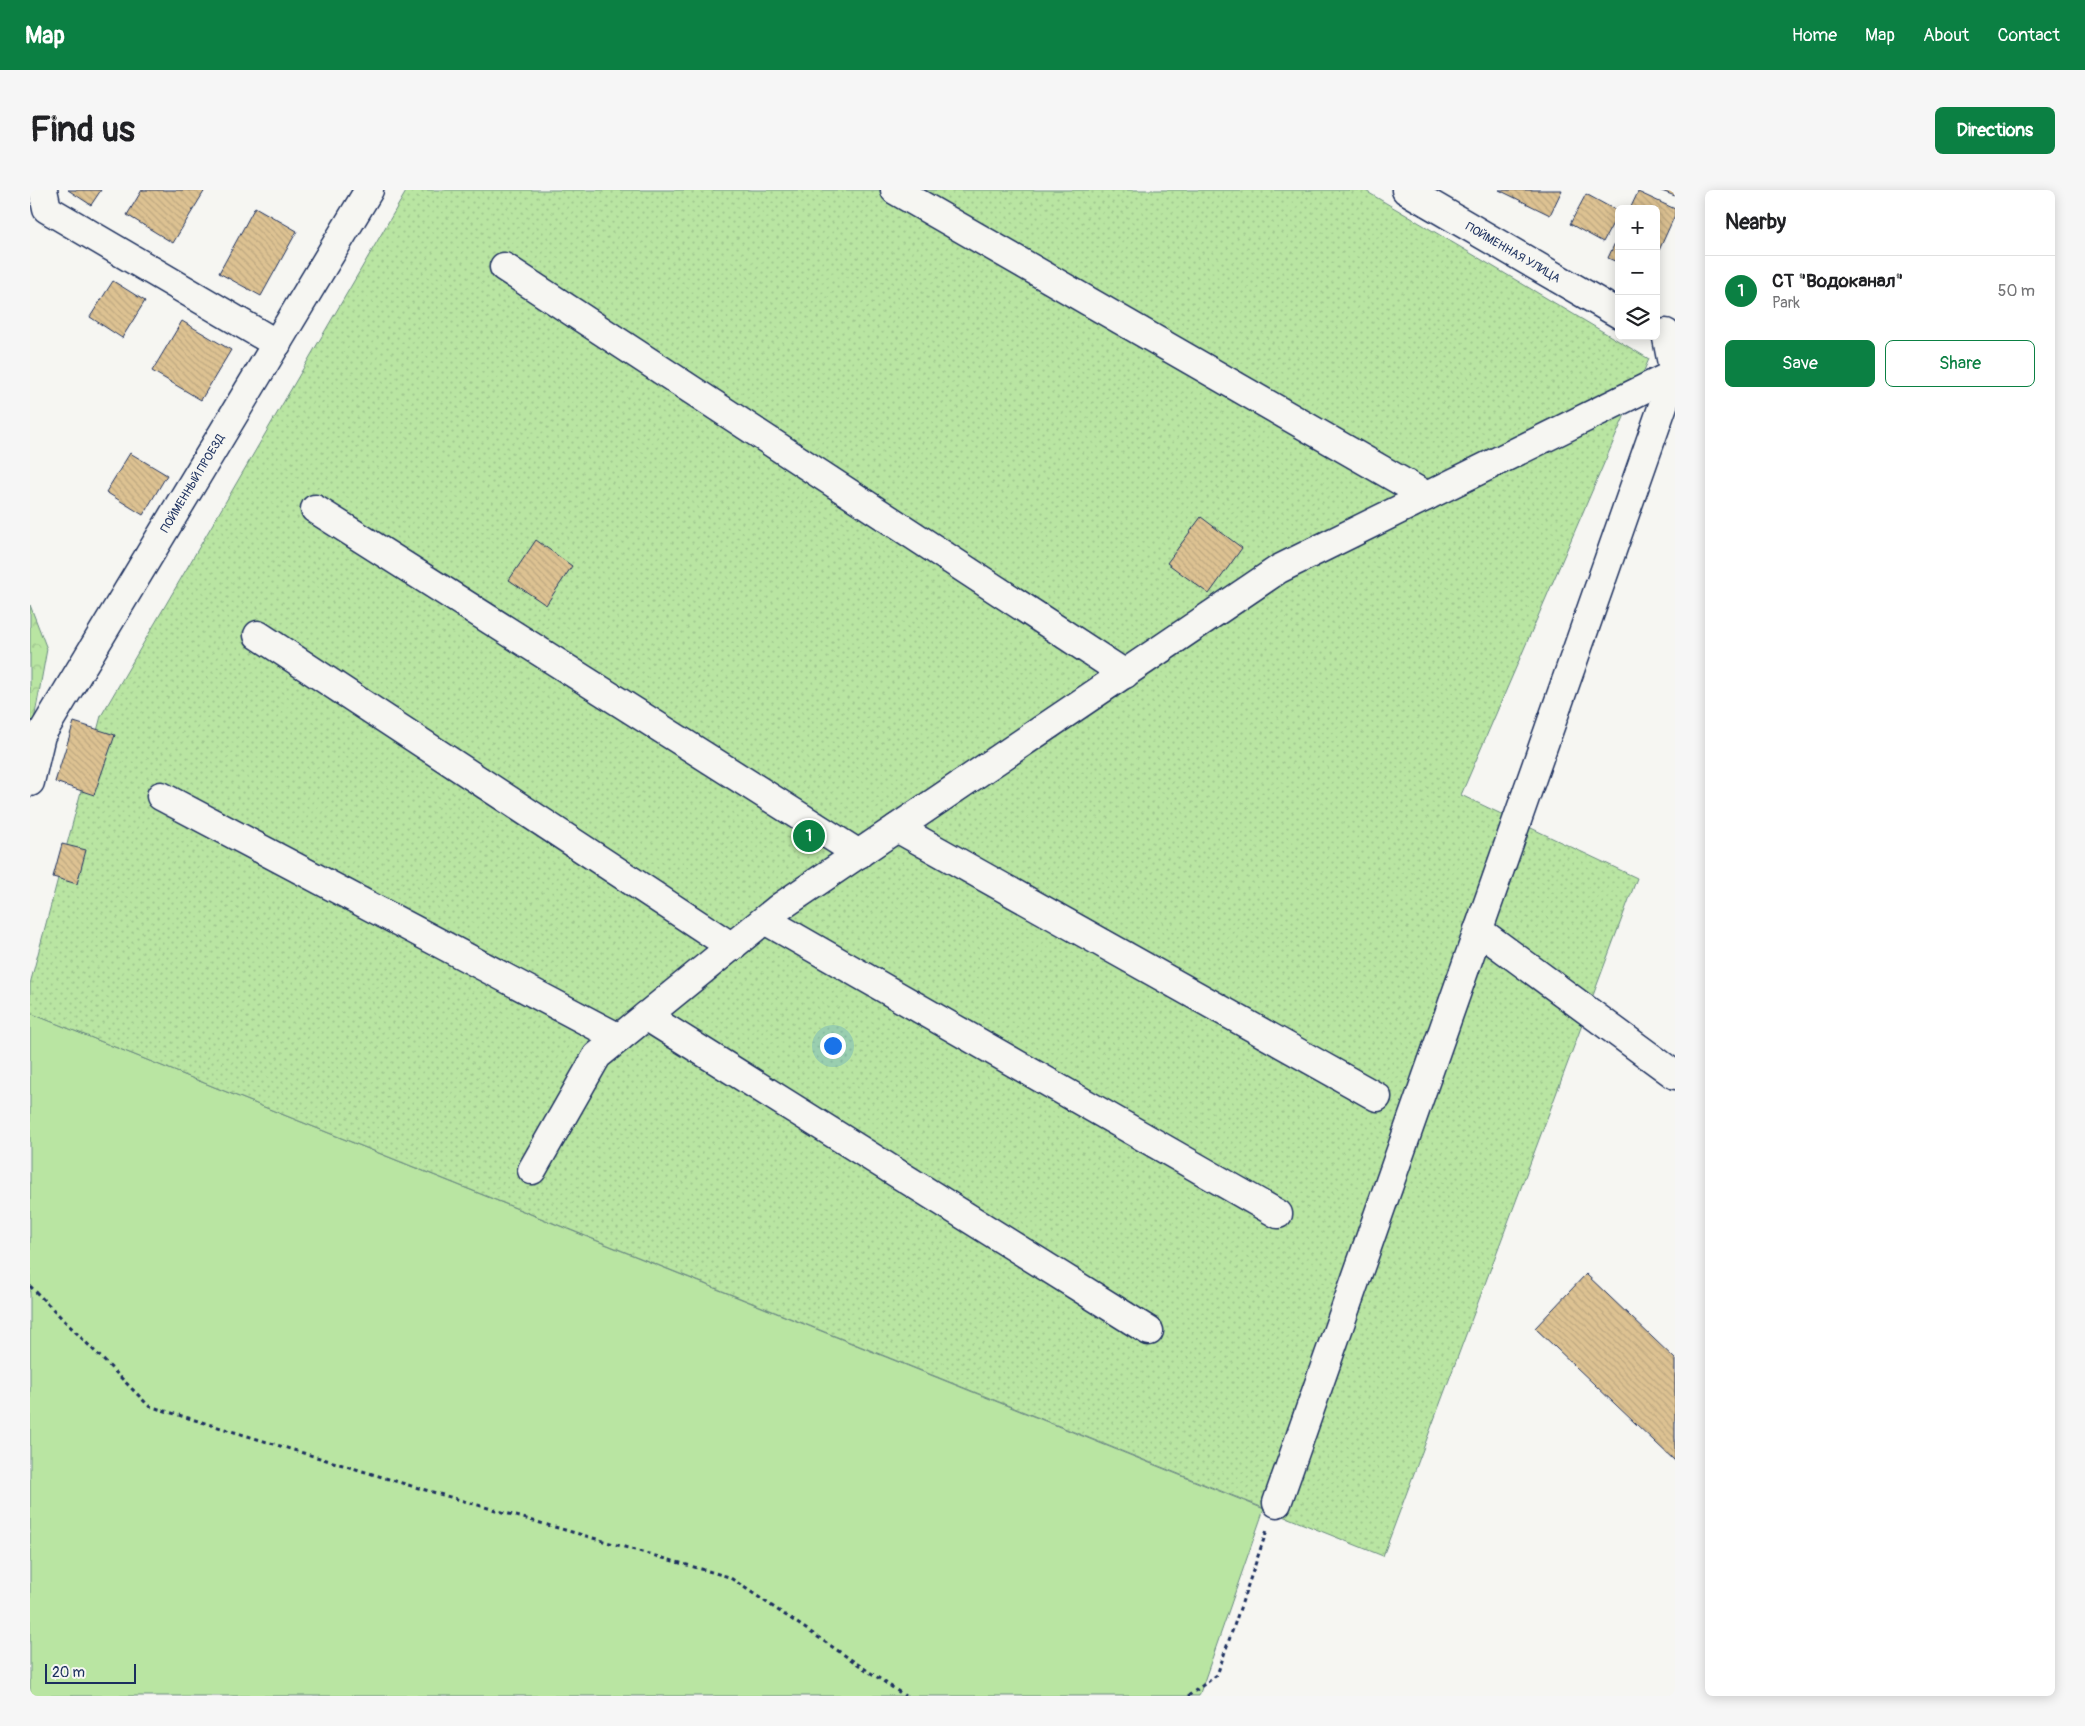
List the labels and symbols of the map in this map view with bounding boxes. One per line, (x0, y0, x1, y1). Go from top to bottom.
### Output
street label: ПОЙМЕННАЯ УЛИЦА (1463, 219, 1564, 286)
street label: ПОЙМЕННЫЙ ПРОЕЗД (157, 431, 228, 535)
pin: 1 (793, 817, 825, 855)
your location (820, 1033, 846, 1059)
scale bar (45, 1661, 136, 1684)

